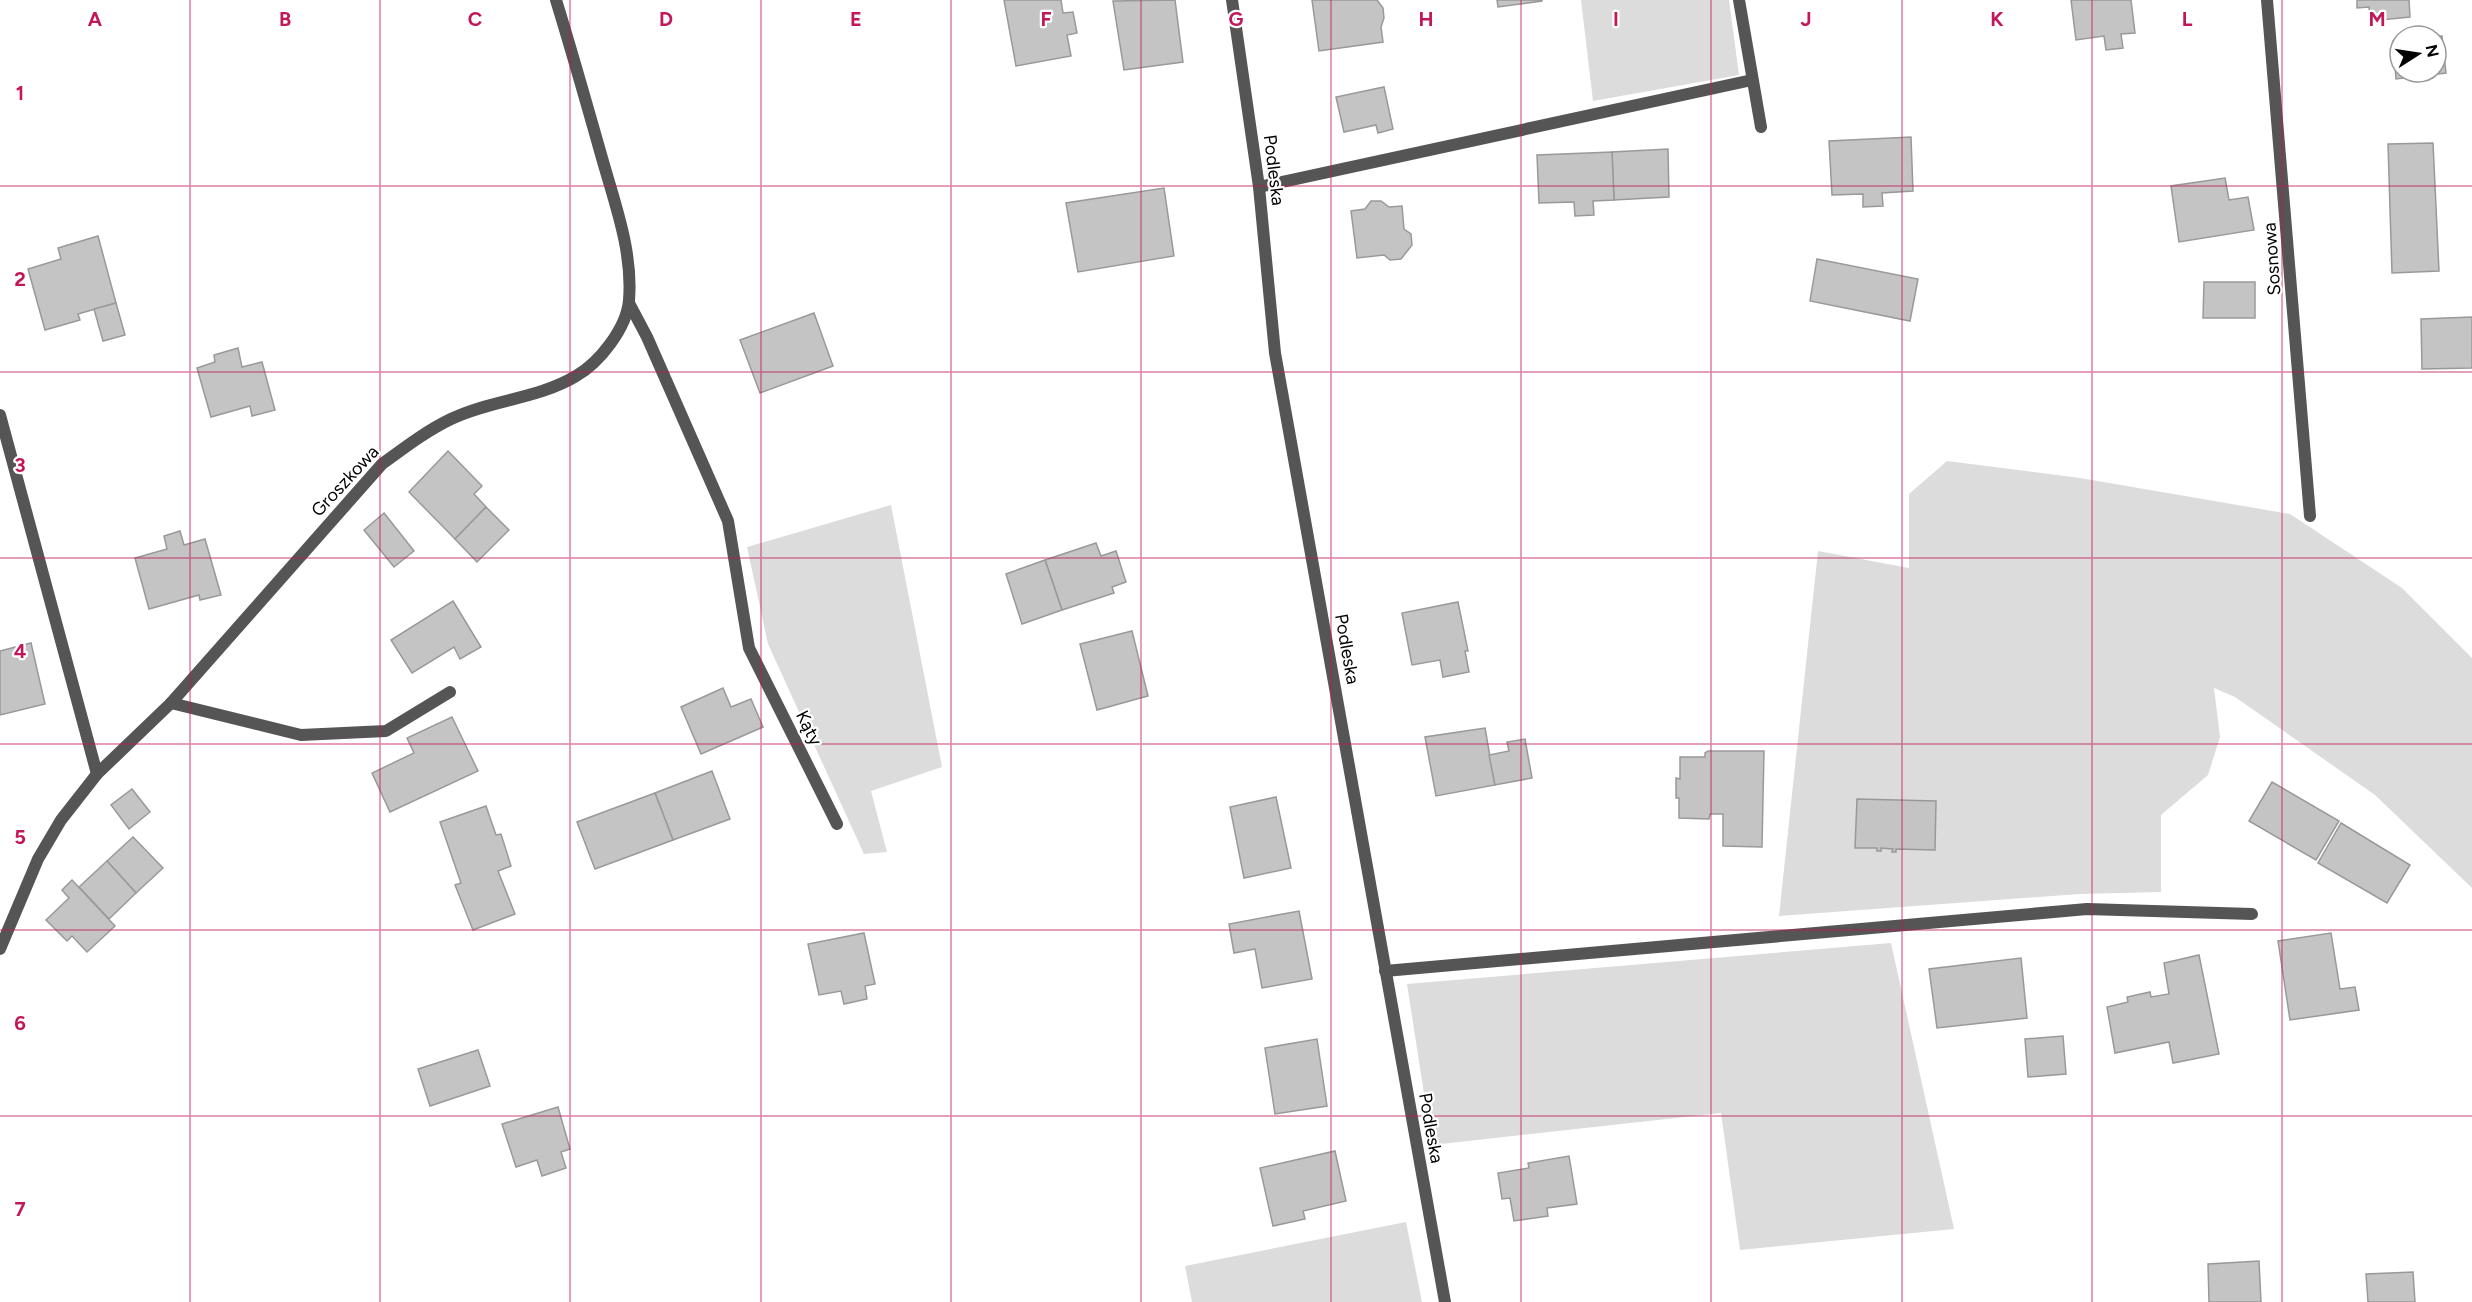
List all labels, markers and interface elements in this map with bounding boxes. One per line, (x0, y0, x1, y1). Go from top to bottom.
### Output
text: A (88, 7, 103, 31)
text: B (279, 7, 291, 31)
text: C (468, 7, 482, 31)
text: D (659, 7, 673, 31)
text: E (850, 7, 862, 31)
text: F (1040, 7, 1052, 31)
text: G (1229, 7, 1244, 31)
text: H (1419, 7, 1434, 31)
text: I (1613, 7, 1619, 31)
text: J (1800, 7, 1812, 31)
text: K (1990, 7, 2004, 31)
text: L (2182, 7, 2193, 31)
text: M (2368, 7, 2386, 31)
north arrow (2388, 24, 2448, 84)
text: N (2422, 43, 2443, 59)
text: 1 (16, 81, 24, 105)
street label: Podleska (1259, 133, 1289, 207)
street label: Sosnowa (2258, 222, 2286, 296)
text: 2 (14, 267, 26, 291)
street label: Groszkowa (307, 441, 383, 521)
text: 3 (14, 453, 26, 477)
street label: Podleska (1330, 612, 1364, 686)
text: 4 (14, 639, 27, 663)
street label: Kąty (791, 707, 827, 750)
text: 5 (14, 825, 26, 849)
text: 6 (14, 1011, 26, 1035)
street label: Podleska (1414, 1091, 1448, 1165)
text: 7 (14, 1197, 26, 1221)

